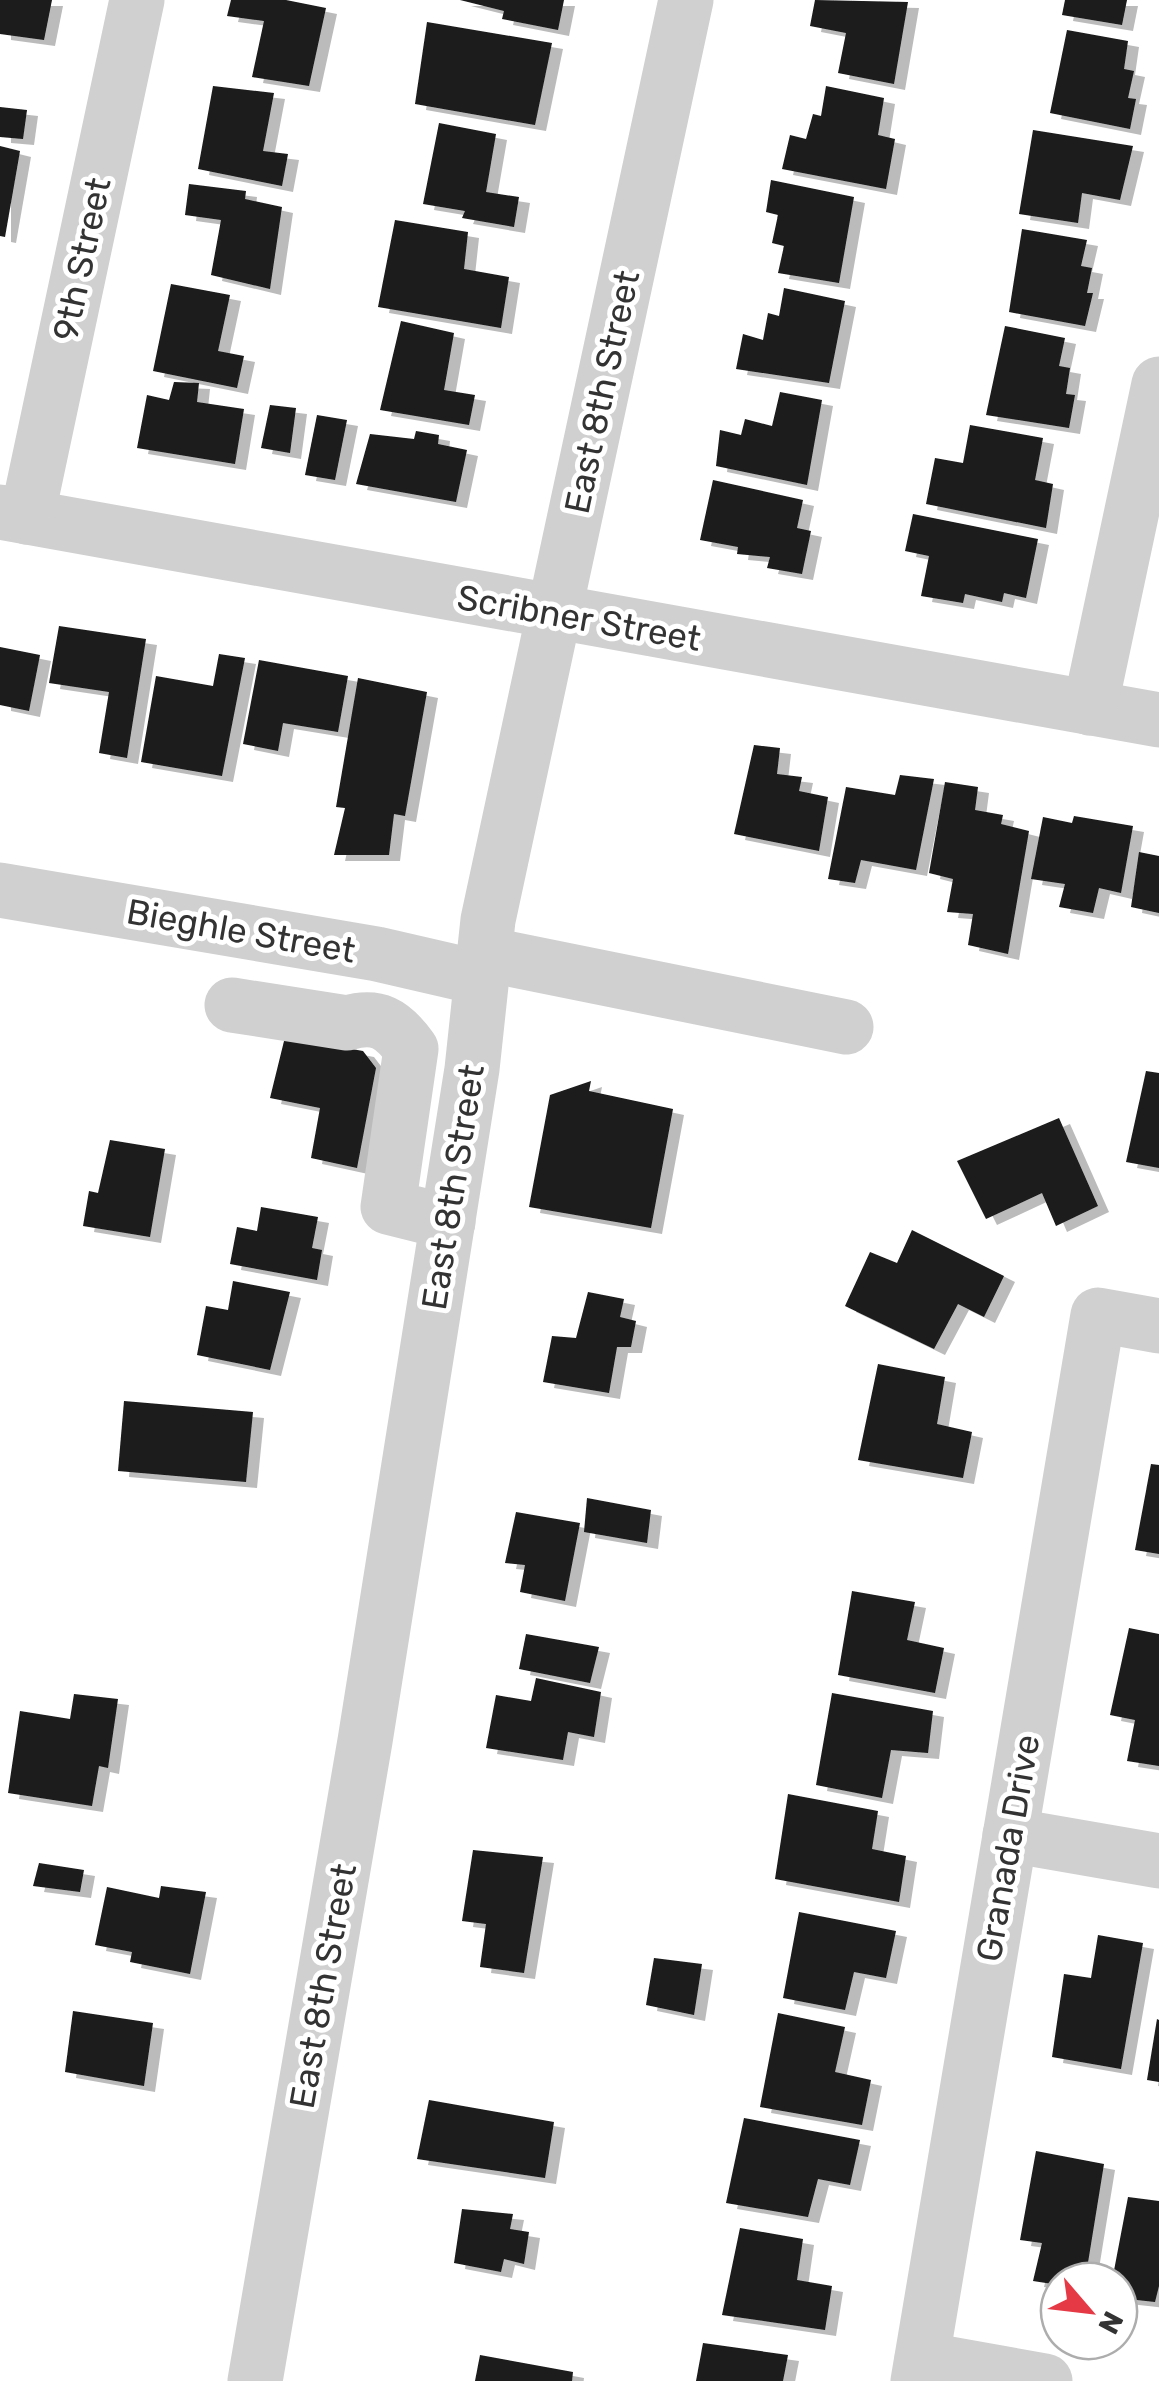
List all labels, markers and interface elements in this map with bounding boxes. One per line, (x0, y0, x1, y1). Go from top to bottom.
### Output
street label: 9th Street (44, 174, 120, 344)
street label: East 8th Street (556, 267, 648, 517)
street label: Scribner Street (454, 576, 704, 660)
street label: Bieghle Street (123, 890, 359, 972)
street label: East 8th Street (413, 1061, 493, 1313)
street label: Granada Drive (967, 1731, 1049, 1965)
street label: East 8th Street (281, 1860, 365, 2112)
north arrow (1039, 2261, 1139, 2361)
text: N (1091, 2306, 1130, 2339)

